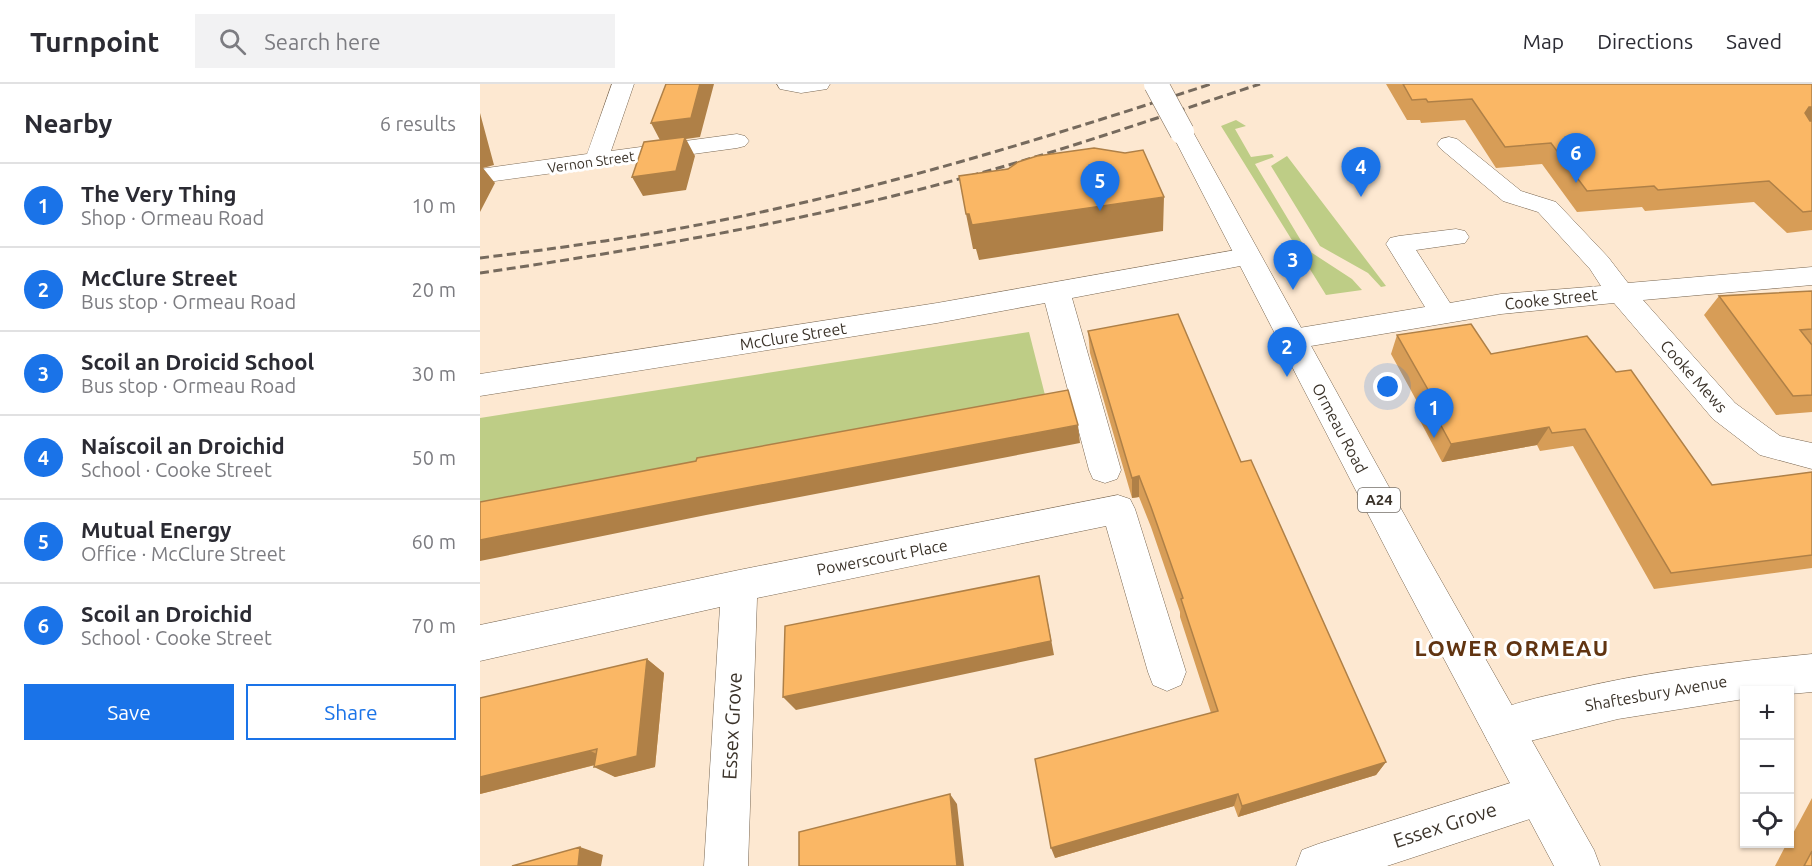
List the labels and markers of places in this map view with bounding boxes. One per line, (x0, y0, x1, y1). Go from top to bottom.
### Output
pin: 6 (1556, 134, 1596, 183)
pin: 4 (1342, 147, 1380, 197)
pin: 5 (1080, 162, 1120, 211)
pin: 3 (1274, 240, 1312, 290)
pin: 2 (1268, 328, 1306, 377)
pin: 1 (1414, 388, 1454, 438)

